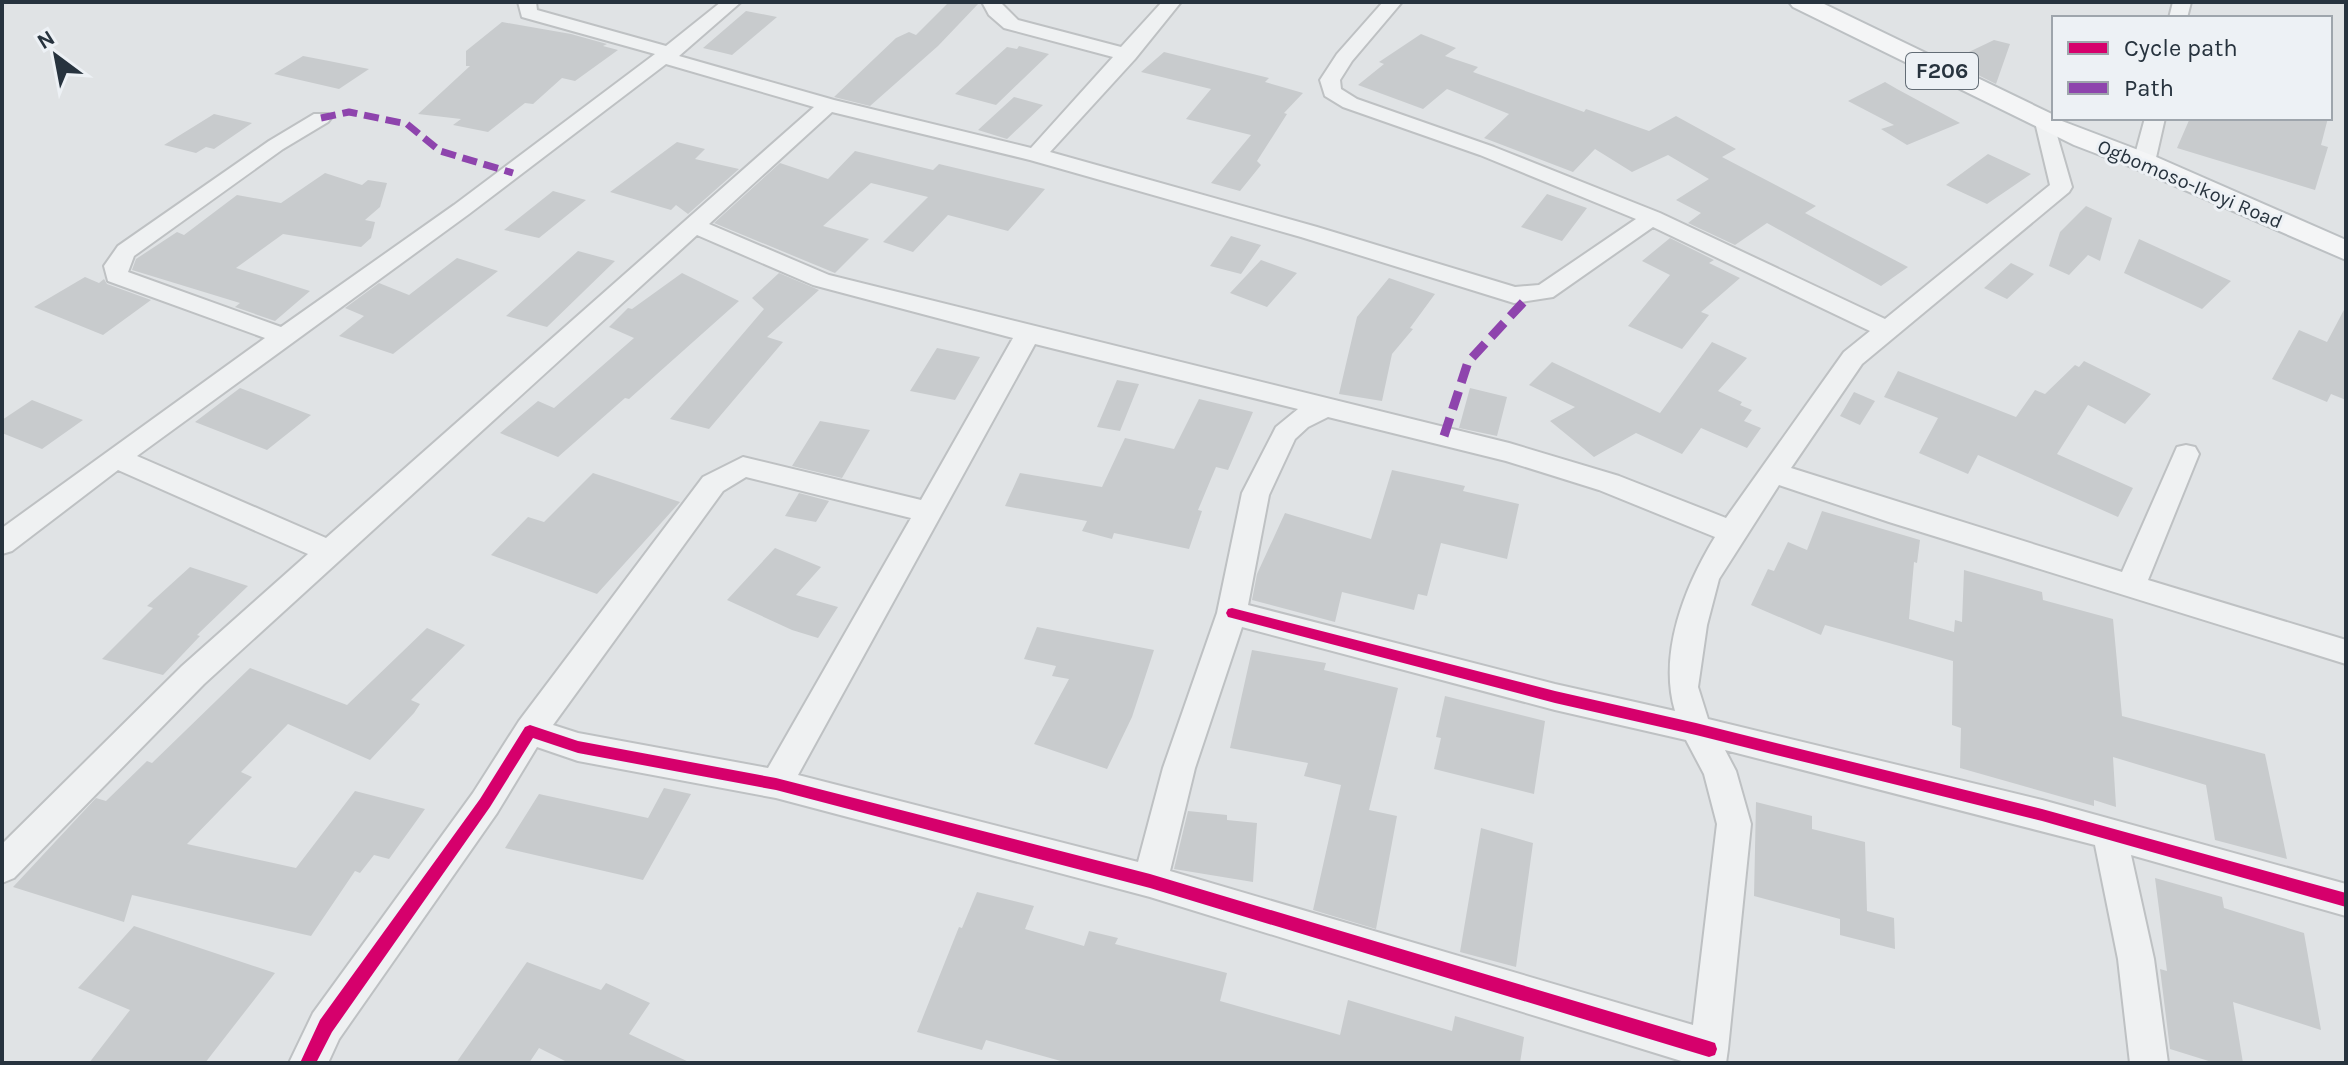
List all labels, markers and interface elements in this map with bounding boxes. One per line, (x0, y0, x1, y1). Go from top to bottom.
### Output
north arrow (16, 16, 96, 96)
legend (2052, 16, 2332, 120)
text: N (32, 25, 60, 55)
text: Cycle path (2124, 34, 2238, 62)
road number: F206 (1906, 53, 1978, 89)
text: Path (2124, 74, 2174, 102)
street label: Ogbomoso-Ikoyi Road (2094, 135, 2286, 233)

